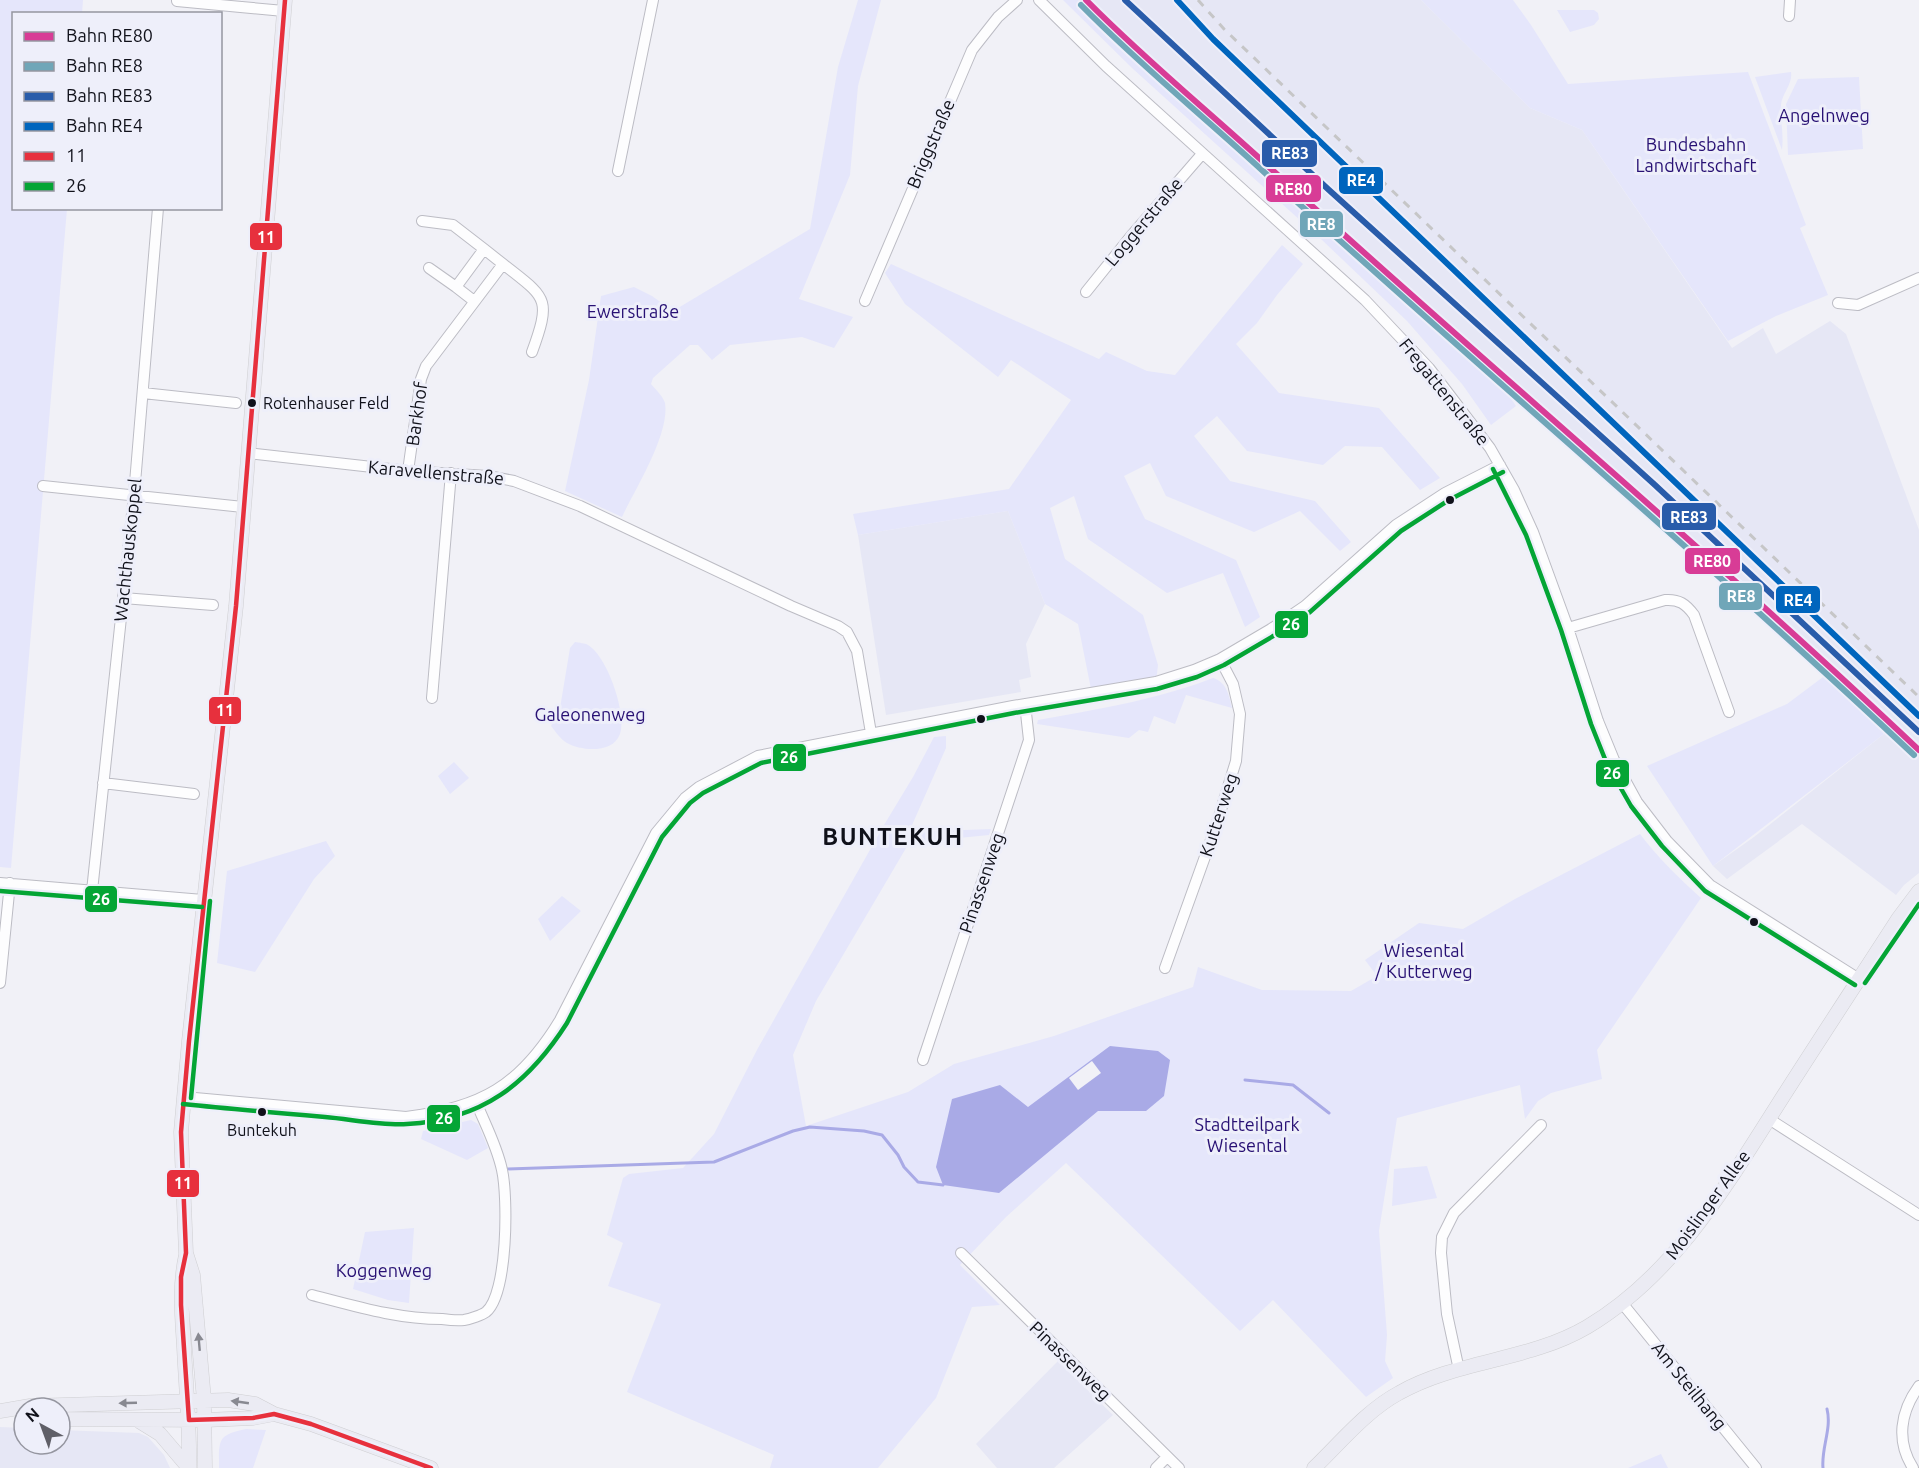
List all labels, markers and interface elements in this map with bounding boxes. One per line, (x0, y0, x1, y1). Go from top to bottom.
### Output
legend (12, 12, 222, 210)
text: Bahn RE80 (66, 25, 153, 45)
text: Bahn RE8 (66, 55, 143, 75)
text: Bahn RE83 (66, 85, 153, 105)
street label: Briggstraße (902, 96, 958, 191)
park label: Angelnweg (1778, 105, 1870, 125)
text: Bahn RE4 (66, 115, 143, 135)
park label: Bundesbahn Landwirtschaft (1635, 134, 1757, 175)
line badge: RE83 (1261, 139, 1318, 168)
text: RE83 (1271, 144, 1309, 162)
text: 11 (66, 145, 86, 165)
line badge: RE4 (1338, 166, 1384, 195)
text: RE4 (1346, 171, 1376, 189)
street label: Loggerstraße (1101, 173, 1186, 269)
line badge: RE80 (1265, 174, 1322, 203)
text: 26 (66, 175, 86, 195)
text: RE80 (1274, 180, 1312, 198)
line badge: RE8 (1299, 210, 1344, 238)
text: RE8 (1306, 215, 1336, 233)
line badge: 11 (249, 222, 283, 251)
text: 11 (257, 228, 275, 246)
park label: Ewerstraße (587, 301, 679, 321)
street label: Fregattenstraße (1396, 334, 1494, 449)
street label: Barkhof (402, 381, 430, 447)
place label: Rotenhauser Feld (263, 394, 389, 412)
marker: Rotenhauser Feld (246, 397, 258, 409)
street label: Karavellenstraße (367, 456, 505, 488)
street label: Wachthauskoppel (110, 477, 144, 622)
unlabelled marker (1444, 494, 1456, 506)
line badge: RE83 (1661, 502, 1717, 531)
text: RE83 (1670, 508, 1708, 526)
line badge: RE80 (1684, 547, 1741, 575)
text: RE80 (1693, 552, 1731, 570)
line badge: RE8 (1718, 582, 1763, 611)
line badge: RE4 (1775, 585, 1821, 614)
text: RE8 (1726, 587, 1756, 605)
text: RE4 (1783, 591, 1813, 609)
line badge: 26 (1274, 610, 1309, 639)
text: 26 (1282, 615, 1300, 633)
line badge: 11 (208, 696, 242, 725)
text: 11 (216, 701, 234, 719)
park label: Galeonenweg (534, 704, 646, 724)
unlabelled marker (975, 713, 987, 725)
line badge: 26 (772, 743, 807, 772)
text: 26 (780, 748, 798, 766)
line badge: 26 (1595, 759, 1630, 788)
text: 26 (1603, 764, 1621, 782)
street label: Kutterweg (1195, 770, 1241, 859)
district label: BUNTEKUH (822, 823, 964, 850)
street label: Pinassenweg (955, 830, 1008, 935)
line badge: 26 (84, 885, 118, 913)
text: 26 (92, 890, 110, 908)
unlabelled marker (1748, 916, 1760, 928)
park label: Wiesental / Kutterweg (1374, 940, 1473, 981)
line badge: 26 (426, 1104, 461, 1133)
marker: Buntekuh (256, 1106, 268, 1118)
text: 26 (435, 1109, 453, 1127)
park label: Stadtteilpark Wiesental (1194, 1114, 1300, 1155)
place label: Buntekuh (227, 1121, 297, 1139)
street label: Moislinger Allee (1661, 1146, 1753, 1263)
line badge: 11 (166, 1169, 200, 1198)
text: 11 (174, 1174, 192, 1192)
park label: Koggenweg (336, 1260, 432, 1280)
street label: Pinassenweg (1026, 1317, 1115, 1404)
one-way arrow (194, 1332, 204, 1351)
street label: Am Steilhang (1648, 1337, 1731, 1433)
north arrow (12, 1396, 72, 1456)
one-way arrow (231, 1397, 250, 1407)
one-way arrow (119, 1398, 138, 1408)
text: N (22, 1404, 43, 1425)

